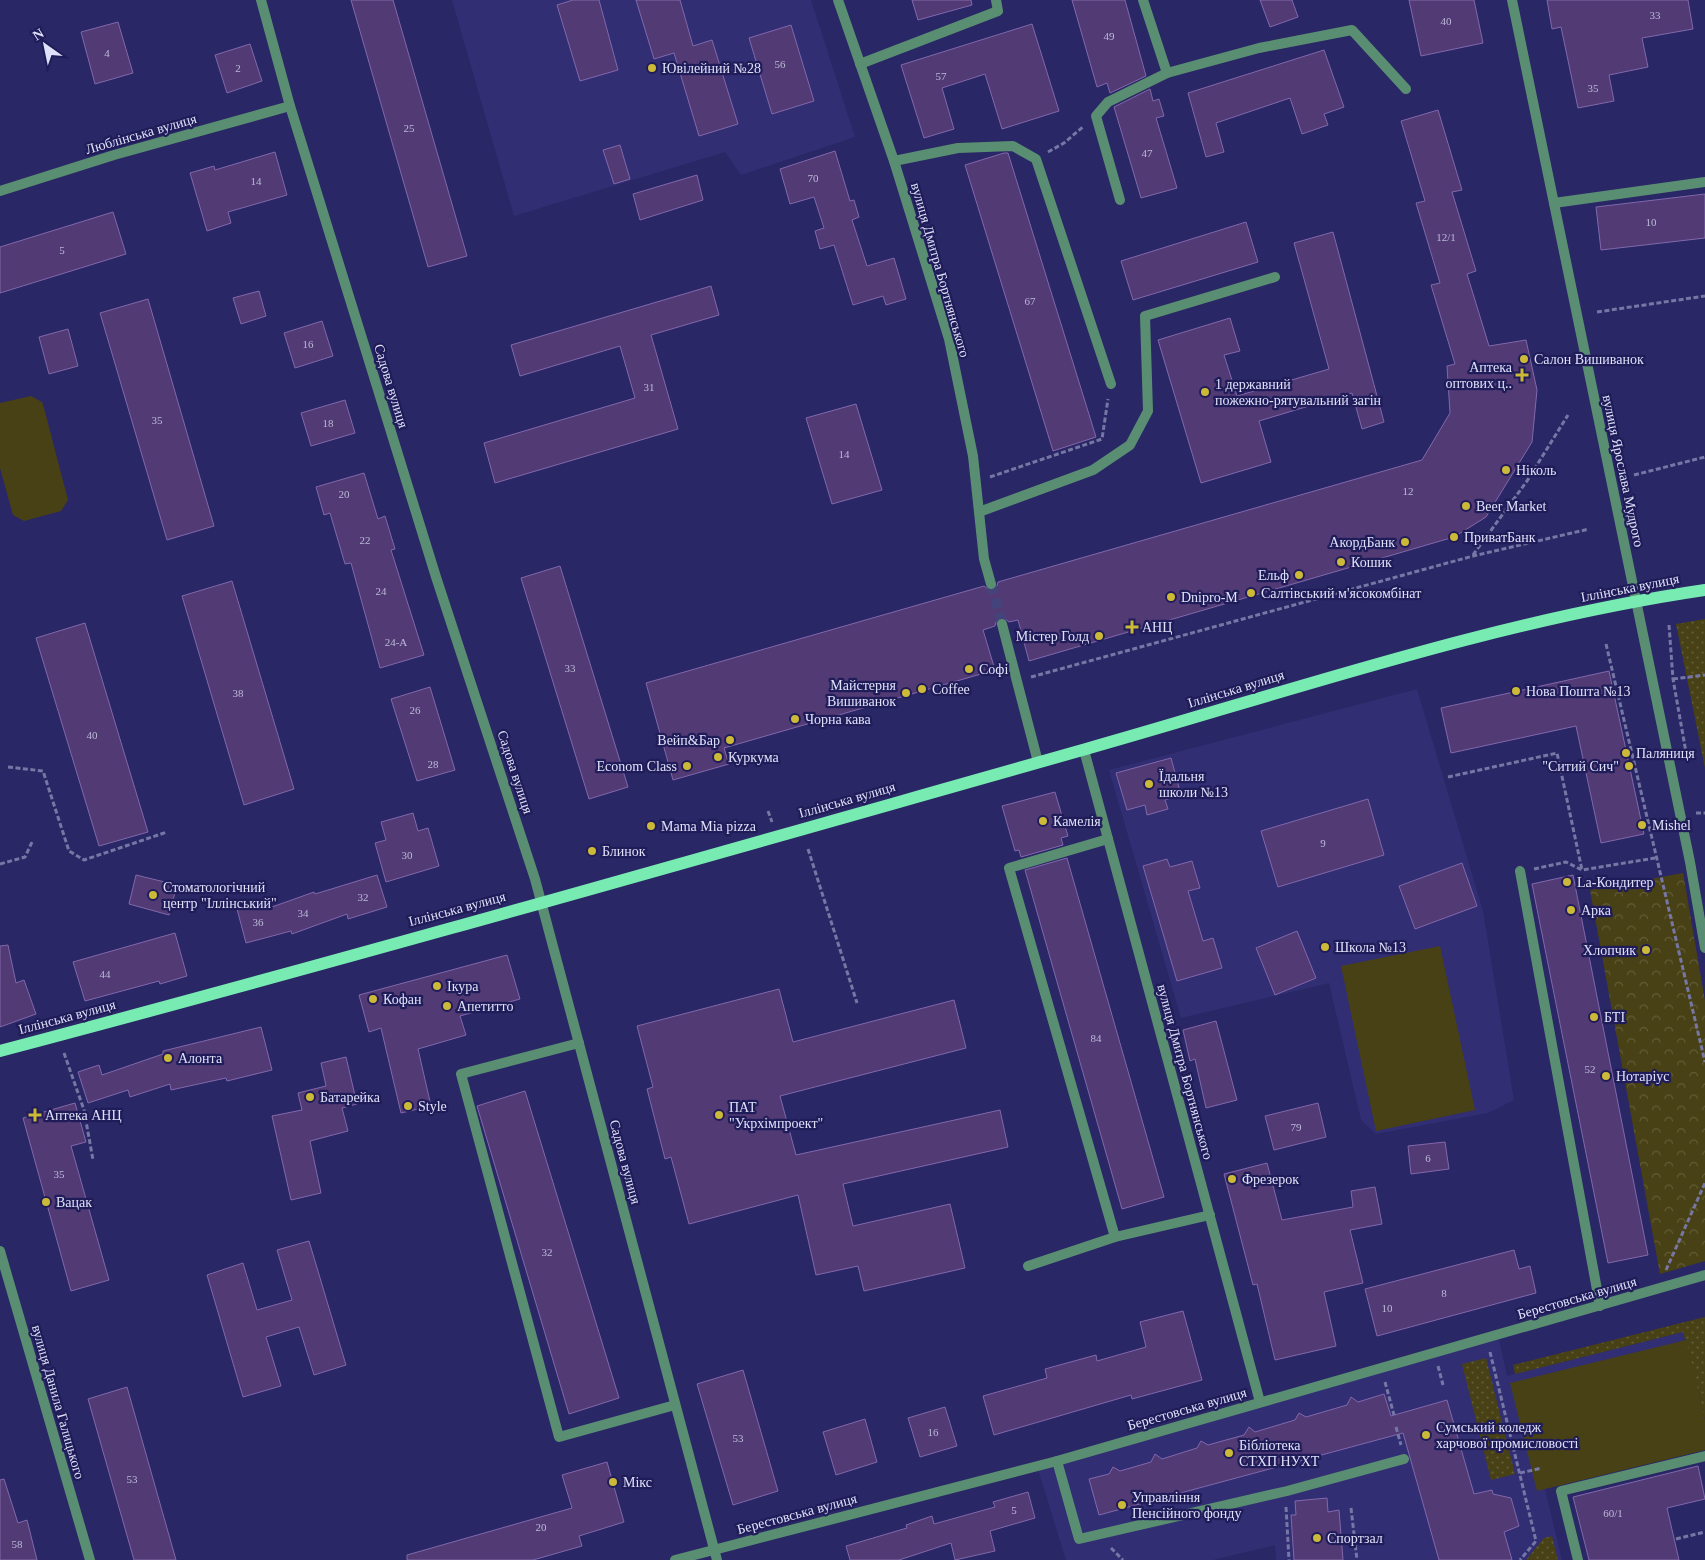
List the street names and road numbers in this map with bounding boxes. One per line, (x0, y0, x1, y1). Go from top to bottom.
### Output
street label: Люблінська вулиця (84, 111, 199, 157)
street label: вулиця Дмитра Бортнянського (908, 181, 972, 359)
street label: Садова вулиця (371, 342, 411, 430)
street label: вулиця Ярослава Мудрого (1600, 393, 1646, 549)
street label: Іллінська вулиця (1580, 571, 1681, 605)
street label: Іллінська вулиця (1186, 667, 1286, 711)
street label: Садова вулиця (494, 728, 536, 816)
street label: Іллінська вулиця (797, 779, 898, 821)
street label: Іллінська вулиця (407, 889, 508, 929)
street label: вулиця Дмитра Бортнянського (1154, 983, 1216, 1161)
street label: Іллінська вулиця (17, 997, 118, 1037)
street label: Садова вулиця (607, 1118, 644, 1206)
street label: Берестовська вулиця (1516, 1274, 1639, 1322)
street label: вулиця Данила Галицького (29, 1323, 87, 1481)
street label: Берестовська вулиця (1126, 1385, 1249, 1433)
street label: Берестовська вулиця (735, 1491, 859, 1537)

